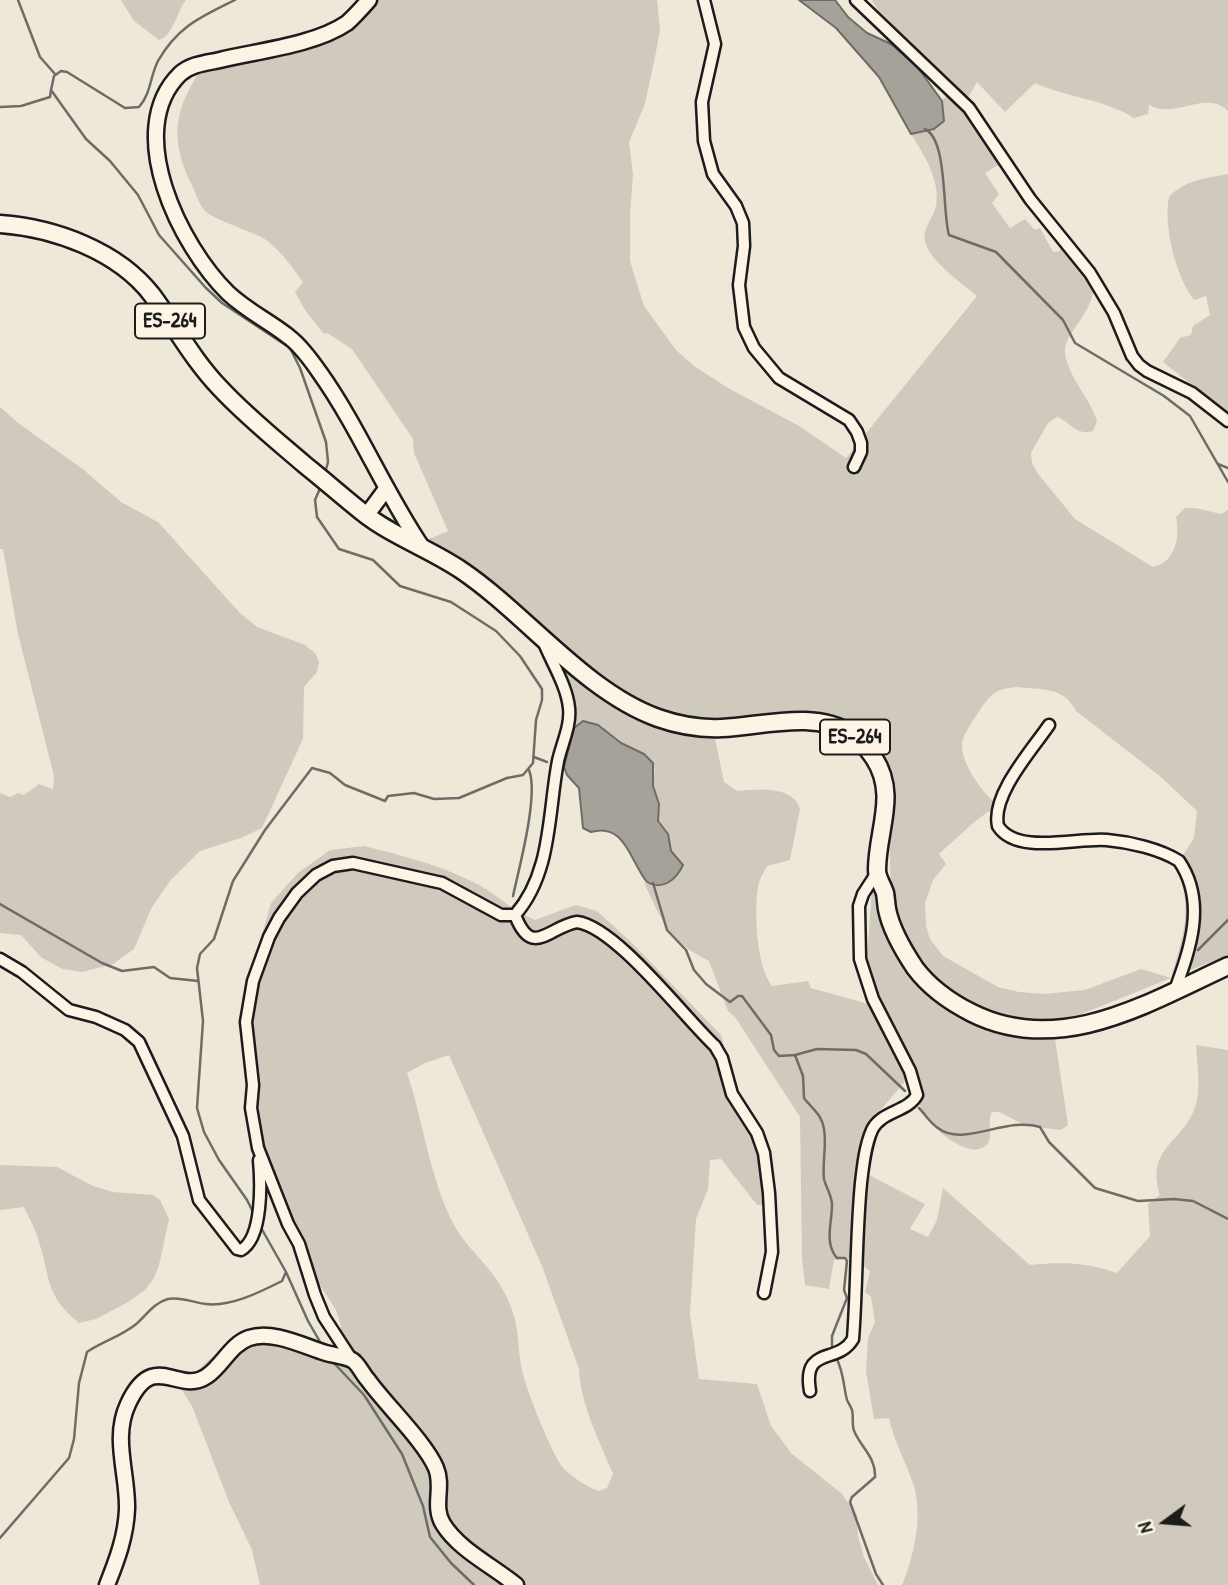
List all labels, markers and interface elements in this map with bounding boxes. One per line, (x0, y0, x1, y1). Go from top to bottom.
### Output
road number: ES-264 (135, 304, 205, 338)
road number: ES-264 (820, 720, 890, 754)
north arrow (1130, 1487, 1200, 1557)
text: N (1131, 1519, 1159, 1536)

